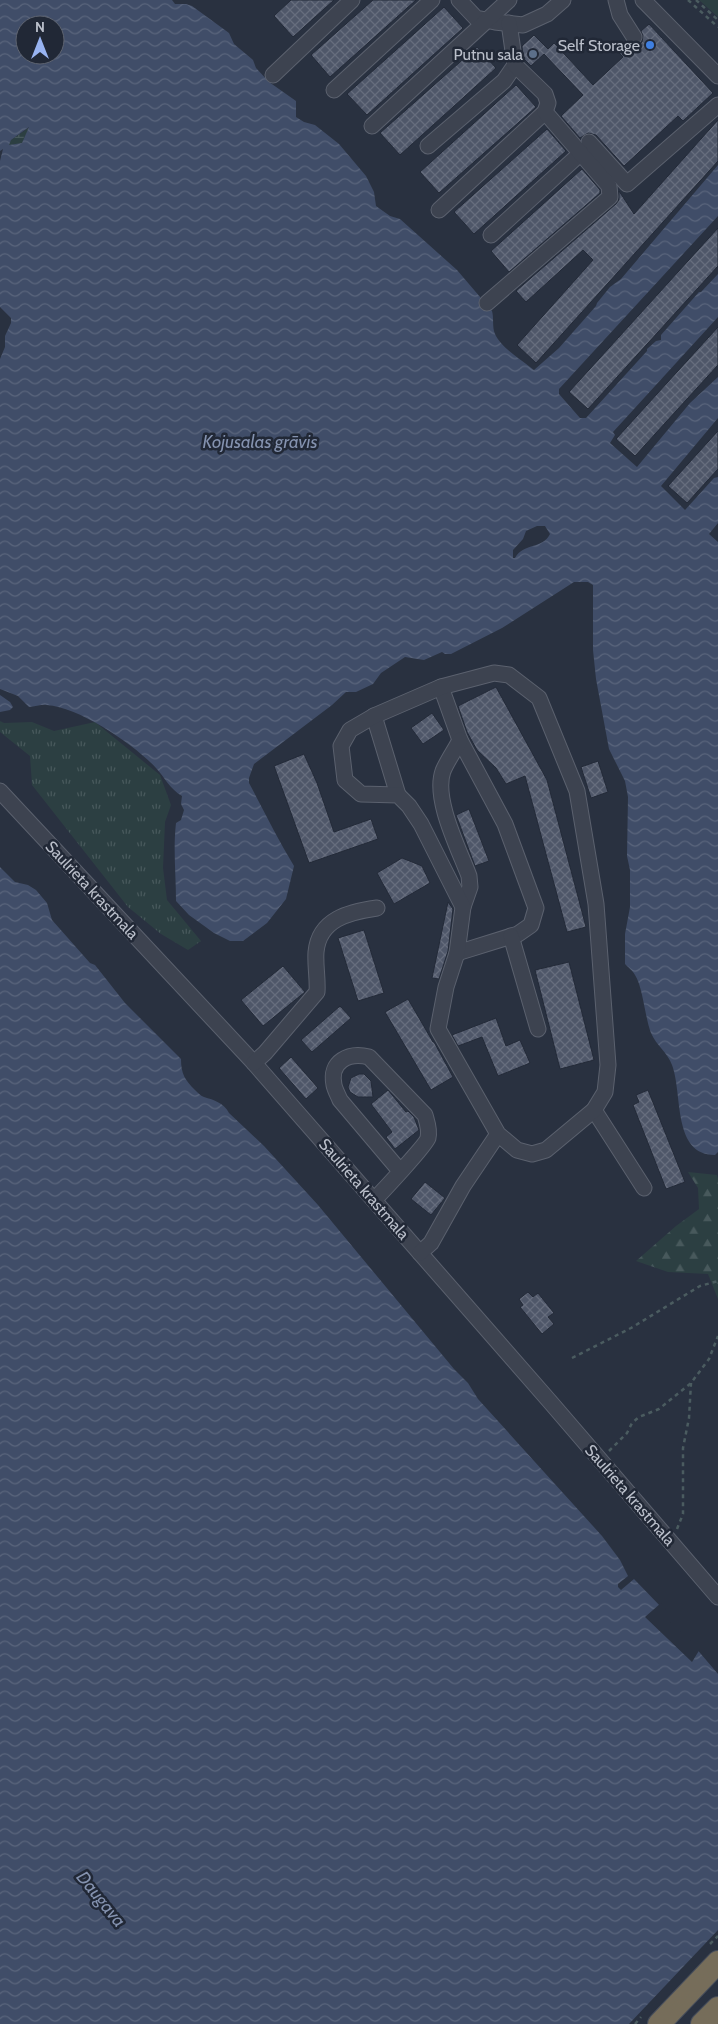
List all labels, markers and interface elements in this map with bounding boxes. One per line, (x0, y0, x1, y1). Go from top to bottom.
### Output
north arrow (15, 15, 65, 65)
text: N (35, 18, 45, 36)
place label: Self Storage (558, 36, 640, 55)
marker: Self Storage (644, 39, 656, 51)
place label: Putnu sala (453, 45, 523, 64)
marker: Putnu sala (527, 48, 539, 60)
water label: Kojusalas grāvis (203, 431, 317, 453)
street label: Saulrieta krastmala (42, 837, 143, 943)
street label: Saulrieta krastmala (315, 1135, 413, 1244)
street label: Saulrieta krastmala (581, 1441, 679, 1550)
water label: Daugava (72, 1866, 130, 1932)

